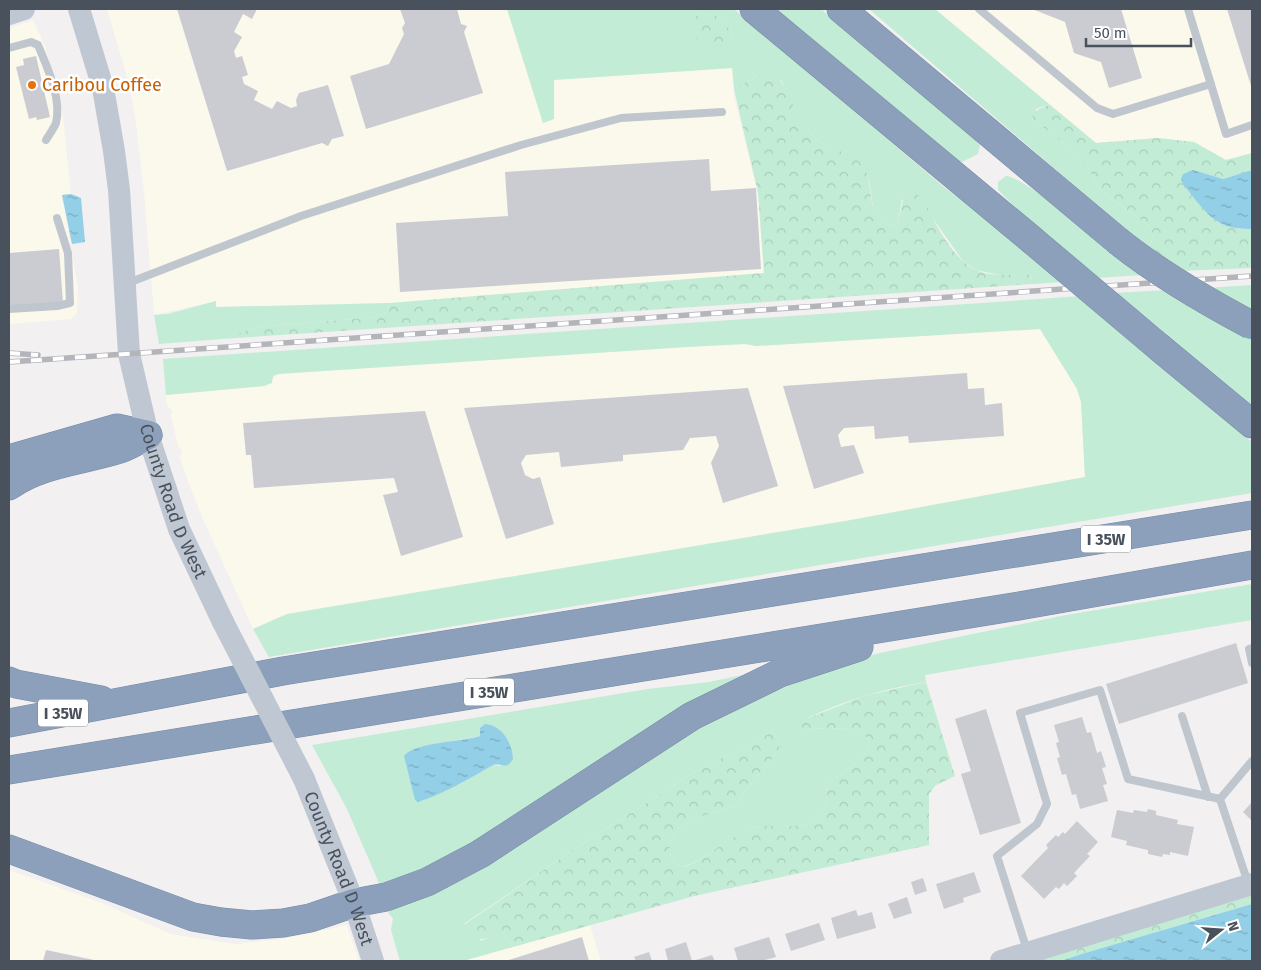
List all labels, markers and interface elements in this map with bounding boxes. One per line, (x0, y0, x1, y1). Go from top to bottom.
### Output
scale bar (1086, 15, 1191, 47)
text: 50 m (1094, 24, 1127, 42)
place label: Caribou Coffee (42, 74, 162, 96)
marker: Caribou Coffee (26, 79, 38, 91)
street label: County Road D West (135, 422, 212, 582)
road number: I 35W (1081, 526, 1131, 552)
road number: I 35W (464, 679, 514, 706)
road number: I 35W (38, 700, 88, 726)
street label: County Road D West (299, 788, 378, 949)
north arrow (1196, 905, 1246, 955)
text: N (1223, 919, 1242, 933)

